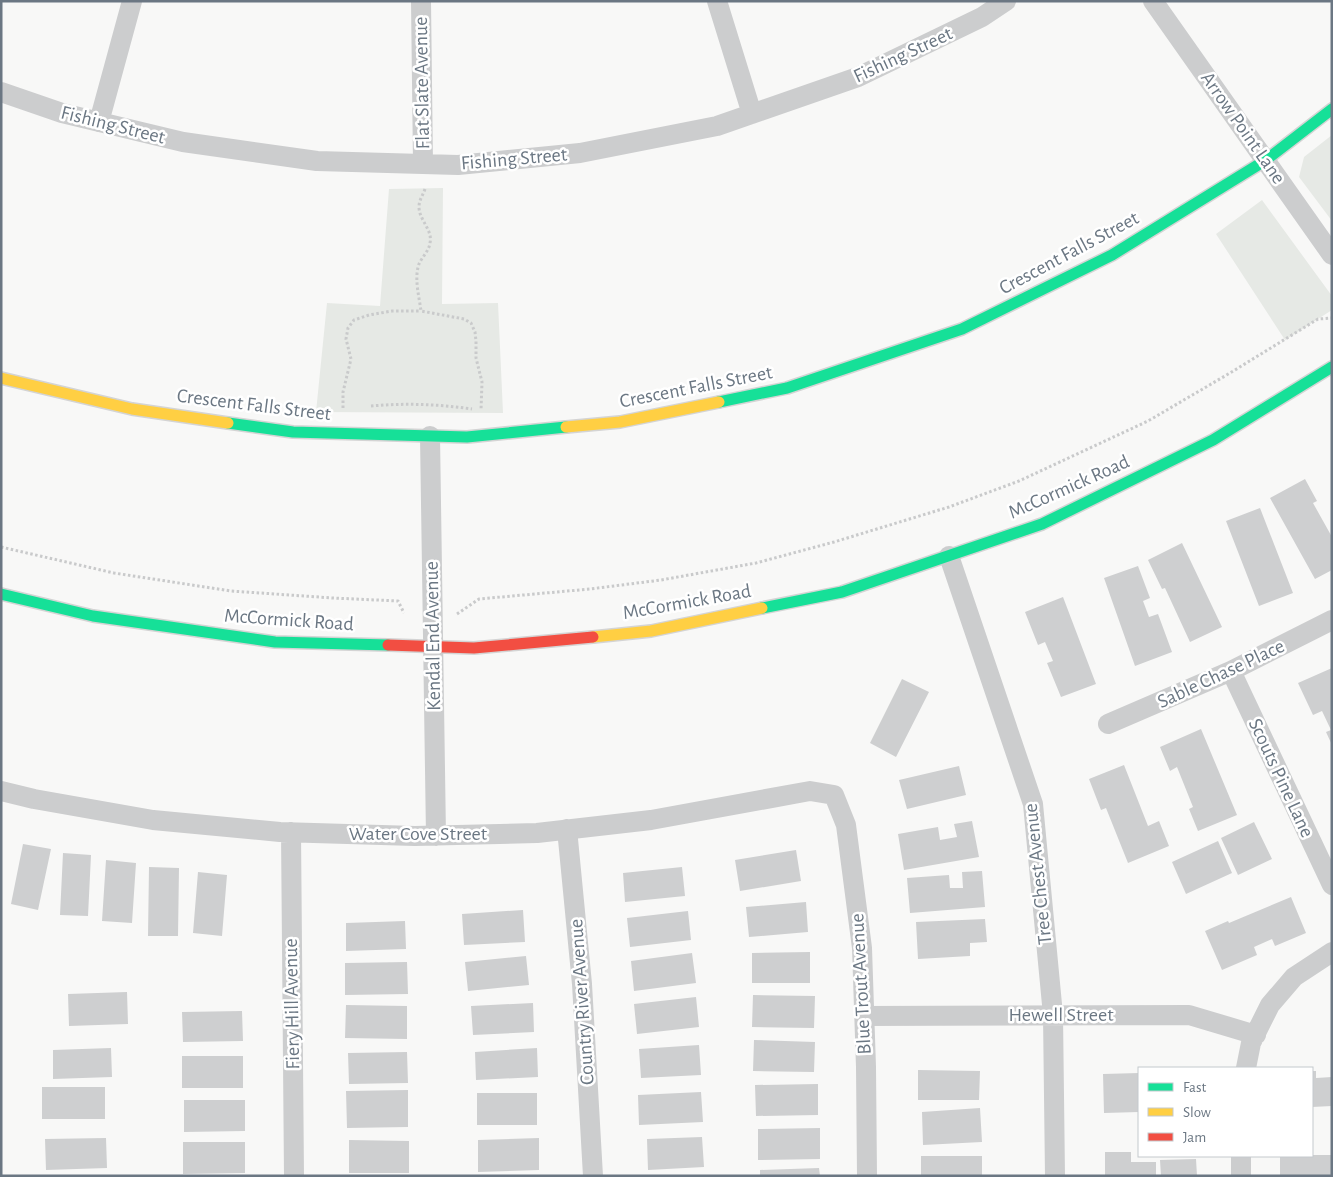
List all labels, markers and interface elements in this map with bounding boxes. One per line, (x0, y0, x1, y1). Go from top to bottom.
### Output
street label: Flat Slate Avenue (411, 16, 433, 150)
street label: Fishing Street (850, 23, 956, 87)
street label: Arrow Point Lane (1197, 68, 1289, 188)
street label: Fishing Street (59, 102, 168, 148)
street label: Fishing Street (460, 144, 569, 174)
street label: Crescent Falls Street (996, 208, 1143, 298)
street label: Crescent Falls Street (618, 362, 775, 412)
street label: Crescent Falls Street (176, 386, 333, 424)
street label: McCormick Road (1006, 451, 1132, 523)
street label: Kendal End Avenue (422, 561, 444, 711)
street label: McCormick Road (621, 581, 753, 623)
street label: McCormick Road (224, 605, 354, 635)
street label: Sable Chase Place (1154, 636, 1288, 712)
street label: Scouts Pine Lane (1245, 715, 1317, 841)
street label: Tree Chest Avenue (1021, 802, 1055, 946)
street label: Water Cove Street (349, 824, 488, 844)
street label: Blue Trout Avenue (847, 913, 875, 1055)
street label: Country River Avenue (566, 918, 598, 1086)
street label: Fiery Hill Avenue (281, 938, 303, 1070)
street label: Hewell Street (1008, 1005, 1114, 1025)
legend (1138, 1067, 1313, 1157)
text: Fast (1183, 1080, 1207, 1095)
text: Slow (1183, 1105, 1211, 1120)
text: Jam (1183, 1130, 1206, 1145)

